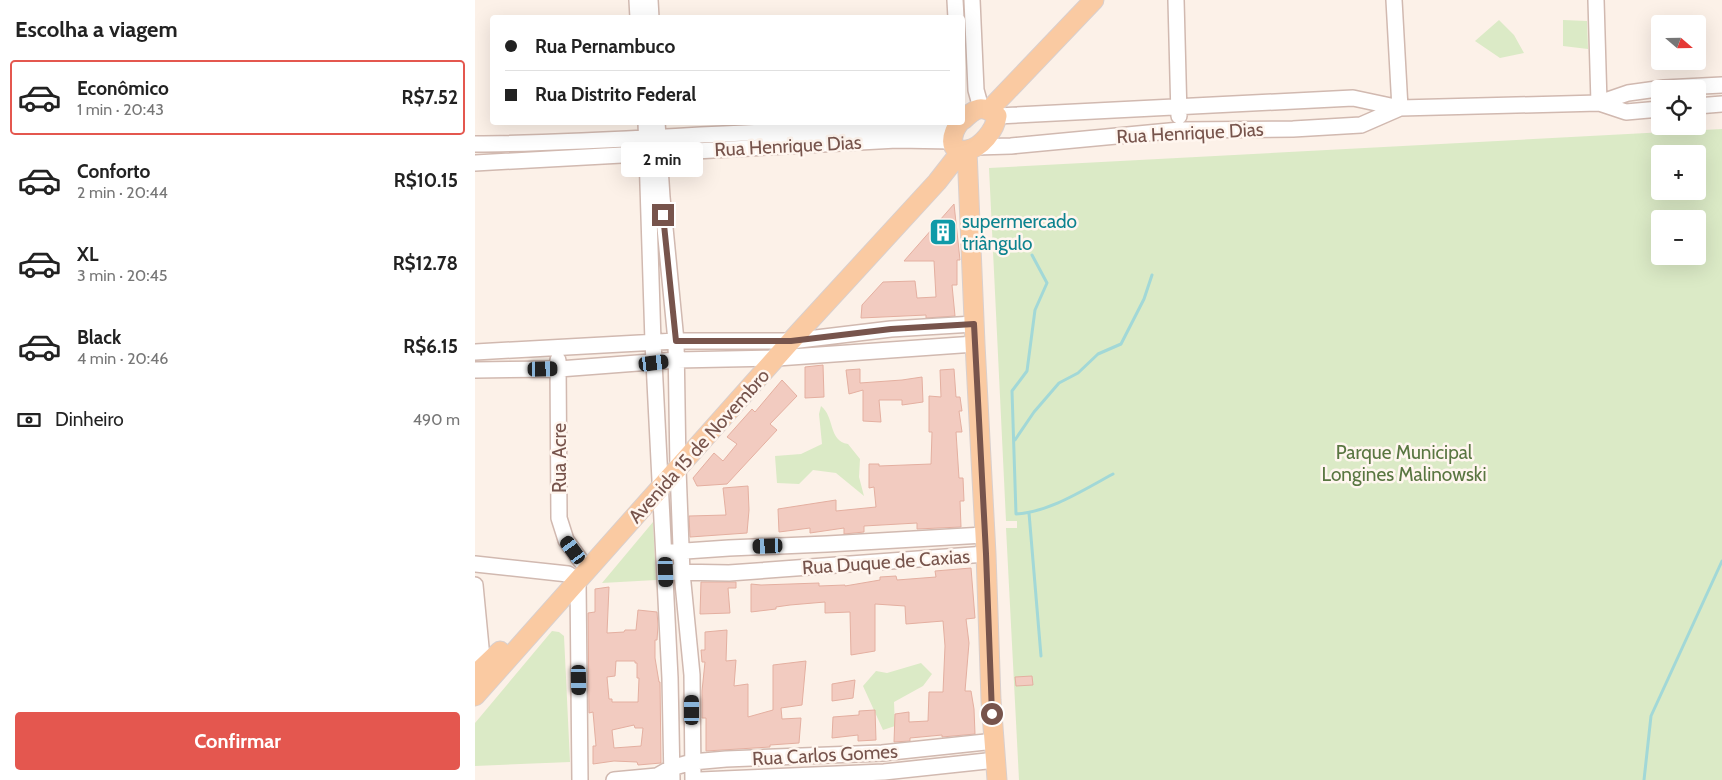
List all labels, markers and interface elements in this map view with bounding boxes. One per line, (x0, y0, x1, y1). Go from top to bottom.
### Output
north arrow (1651, 15, 1706, 70)
map controls (1651, 15, 1706, 265)
text: Escolha a viagem (15, 16, 178, 43)
text: Rua Pernambuco (535, 35, 675, 58)
icon: car (17, 75, 62, 120)
text: Econômico (77, 77, 169, 100)
button: locate (1651, 80, 1706, 135)
text: Rua Distrito Federal (535, 83, 696, 106)
text: R$7.52 (402, 86, 458, 109)
text: 1 min · 20:43 (77, 100, 164, 119)
street label: Rua Henrique Dias (1116, 118, 1264, 148)
street label: Rua Henrique Dias (714, 131, 862, 161)
callout: 2 min (622, 142, 704, 178)
button: + (1651, 145, 1706, 200)
text: 2 min (643, 150, 681, 169)
icon: car (17, 158, 62, 203)
text: Conforto (77, 160, 150, 183)
text: R$10.15 (394, 169, 458, 192)
text: 2 min · 20:44 (77, 183, 168, 202)
route end (652, 204, 674, 226)
place label: supermercado triângulo (962, 210, 1077, 255)
button: − (1651, 210, 1706, 265)
building icon: supermercado triângulo (928, 217, 958, 247)
icon: car (17, 241, 62, 286)
text: XL (77, 243, 98, 266)
text: R$12.78 (393, 252, 458, 275)
text: 3 min · 20:45 (77, 266, 167, 285)
icon: car (17, 324, 62, 369)
text: Black (77, 326, 121, 349)
text: R$6.15 (403, 335, 458, 358)
text: 4 min · 20:46 (77, 349, 168, 368)
car (638, 354, 669, 372)
car (527, 361, 558, 377)
street label: Avenida 15 de Novembro (624, 364, 774, 528)
icon: cash (15, 406, 43, 434)
text: Dinheiro (55, 408, 124, 431)
text: 490 m (413, 410, 460, 429)
street label: Rua Acre (548, 423, 571, 493)
park label: Parque Municipal Longines Malinowski (1322, 441, 1486, 486)
car (558, 533, 587, 567)
car (752, 538, 783, 554)
street label: Rua Duque de Caxias (801, 545, 971, 579)
car (657, 557, 674, 587)
car (571, 665, 586, 695)
car (684, 695, 699, 725)
route start (981, 703, 1003, 725)
button: Confirmar (15, 712, 460, 770)
street label: Rua Carlos Gomes (752, 740, 899, 770)

